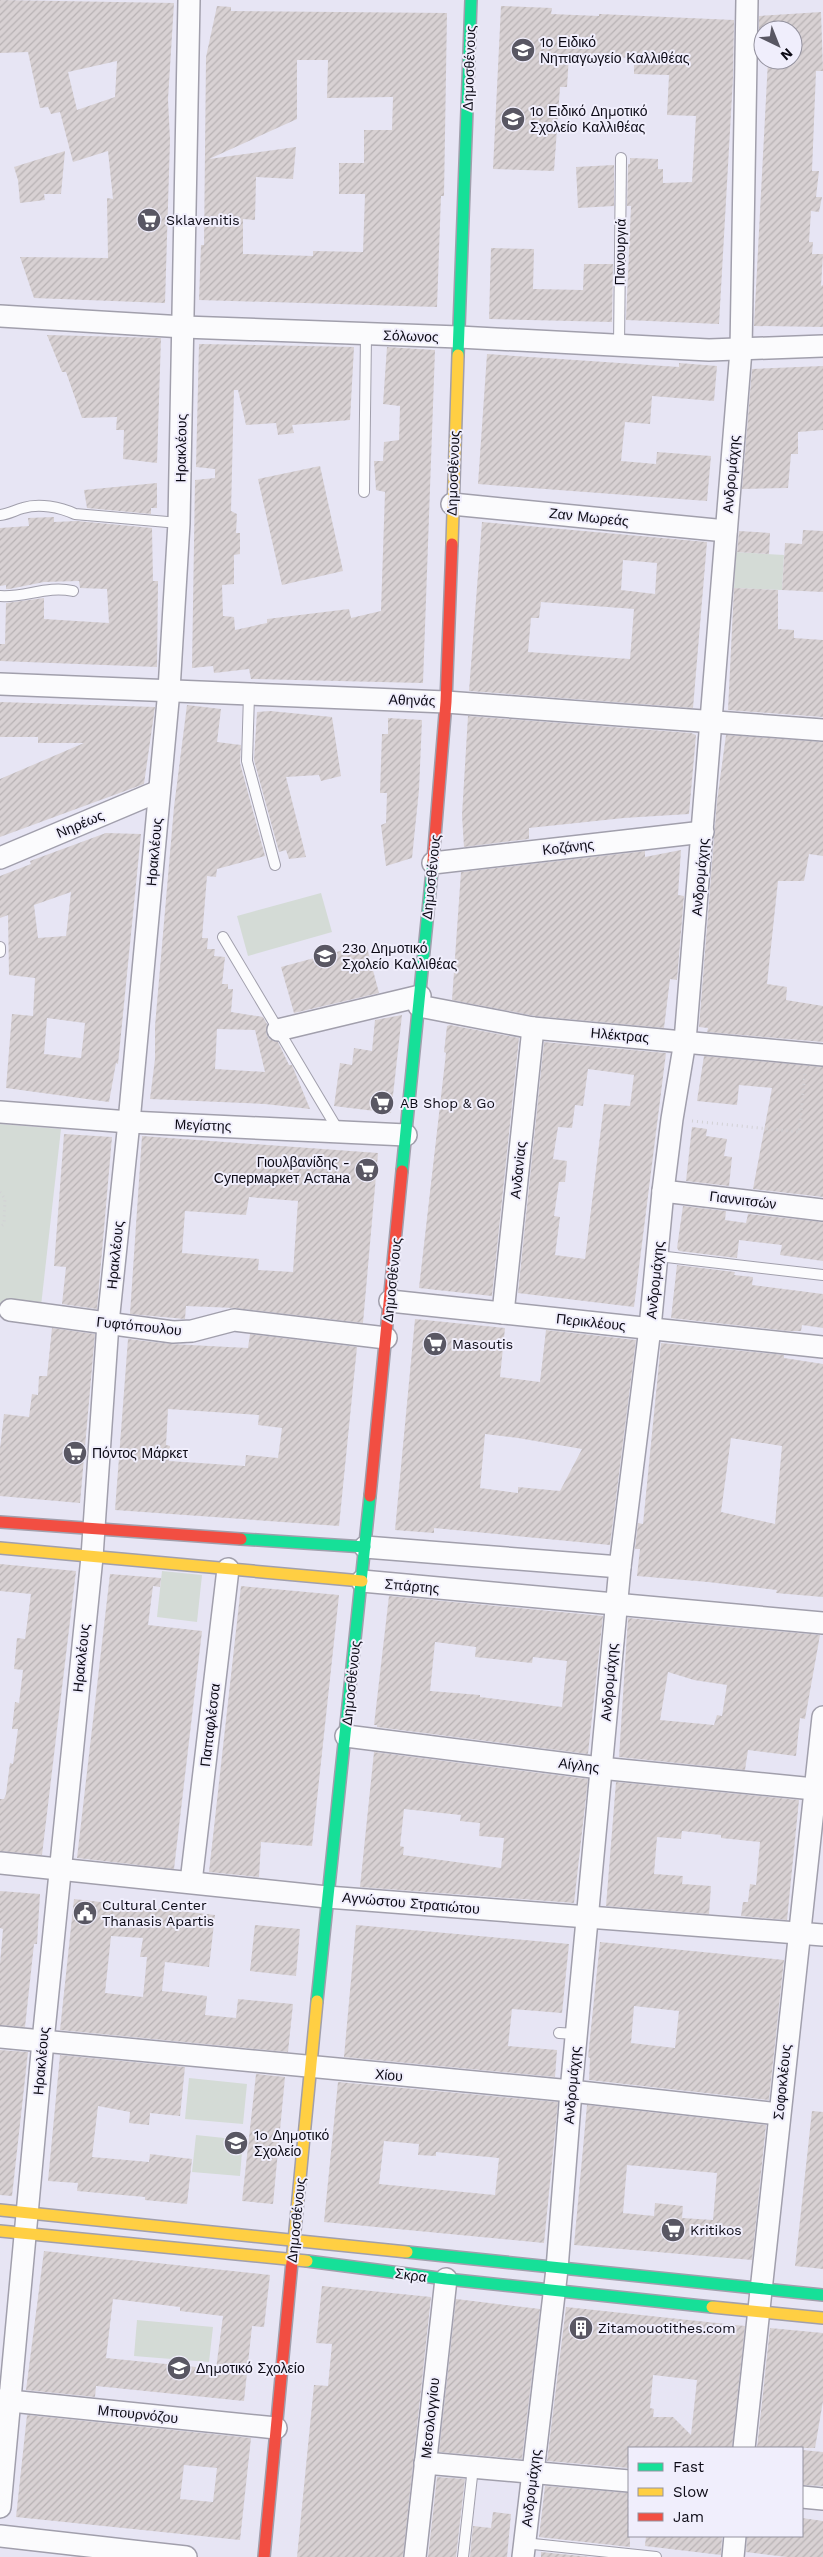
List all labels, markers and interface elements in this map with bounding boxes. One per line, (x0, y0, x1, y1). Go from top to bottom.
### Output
north arrow (753, 20, 803, 70)
street label: Δημοσθένους (460, 25, 478, 111)
place label: 1ο Ειδικό Νηπιαγωγείο Καλλιθέας (540, 34, 690, 66)
school or university icon: 1ο Ειδικό Νηπιαγωγείο Καλλιθέας (510, 37, 536, 63)
text: N (778, 45, 796, 64)
place label: 1ο Ειδικό Δημοτικό Σχολείο Καλλιθέας (530, 103, 648, 135)
school or university icon: 1ο Ειδικό Δημοτικό Σχολείο Καλλιθέας (500, 106, 526, 132)
supermarket icon: Sklavenitis (136, 207, 162, 233)
place label: Sklavenitis (166, 212, 240, 228)
street label: Πανουργιά (611, 218, 629, 286)
street label: Σόλωνος (383, 327, 439, 345)
street label: Ηρακλέους (172, 413, 190, 482)
street label: Δημοσθένους (444, 430, 462, 516)
street label: Ανδρομάχης (720, 434, 742, 514)
street label: Ζαν Μωρεάς (548, 505, 630, 529)
street label: Αθηνάς (388, 691, 436, 709)
street label: Νηρέως (54, 807, 106, 841)
street label: Ηρακλέους (143, 817, 165, 887)
street label: Δημοσθένους (419, 833, 443, 920)
street label: Κοζάνης (541, 836, 595, 858)
street label: Ανδρομάχης (689, 837, 711, 917)
place label: 23ο Δημοτικό Σχολείο Καλλιθέας (342, 940, 458, 972)
school or university icon: 23ο Δημοτικό Σχολείο Καλλιθέας (312, 943, 338, 969)
street label: Ηλέκτρας (590, 1024, 650, 1046)
supermarket icon: AB Shop & Go (369, 1090, 395, 1116)
place label: AB Shop & Go (400, 1095, 495, 1111)
street label: Μεγίστης (174, 1116, 232, 1134)
street label: Ανδανiας (507, 1140, 529, 1199)
place label: Γιουλβανίδης - Супермаркет Астана (214, 1154, 350, 1186)
supermarket icon: Γιουλβανίδης - Супермаркет Астана (354, 1157, 380, 1183)
street label: Γιαννιτσών (709, 1188, 777, 1212)
street label: Ηρακλέους (103, 1220, 127, 1290)
street label: Δημοσθένους (380, 1236, 404, 1323)
street label: Ανδρομάχης (643, 1240, 667, 1320)
street label: Περικλέους (555, 1310, 627, 1334)
street label: Γυφτόπουλου (96, 1314, 182, 1338)
supermarket icon: Masoutis (422, 1331, 448, 1357)
place label: Masoutis (452, 1336, 513, 1352)
supermarket icon: Πόντος Μάρκετ (62, 1440, 88, 1466)
place label: Πόντος Μάρκετ (92, 1445, 188, 1461)
street label: Σπάρτης (384, 1576, 440, 1596)
street label: Ηρακλέους (69, 1623, 93, 1693)
street label: Δημοσθένους (339, 1639, 363, 1726)
street label: Ανδρομάχης (598, 1642, 620, 1722)
street label: Παπαφλέσσα (197, 1682, 223, 1768)
street label: Αίγλης (558, 1755, 601, 1775)
street label: Αγνώστου Στρατιώτου (342, 1889, 480, 1917)
place label: Cultural Center Thanasis Apartis (102, 1897, 214, 1929)
public building icon: Cultural Center Thanasis Apartis (72, 1900, 98, 1926)
street label: Ηρακλέους (30, 2026, 52, 2096)
street label: Σοφοκλέους (770, 2043, 794, 2121)
street label: Ανδρομάχης (561, 2045, 583, 2125)
street label: Χίου (374, 2066, 404, 2084)
place label: 1o Δημοτικό Σχολείο (254, 2127, 330, 2159)
school or university icon: 1o Δημοτικό Σχολείο (223, 2130, 249, 2156)
street label: Δημοσθένους (284, 2176, 308, 2263)
supermarket icon: Kritikos (660, 2217, 686, 2243)
place label: Kritikos (690, 2222, 742, 2238)
street label: Σκρα (394, 2265, 428, 2285)
building icon: Zitamouotithes.com (568, 2315, 594, 2341)
place label: Zitamouotithes.com (598, 2320, 736, 2336)
school or university icon: Δημοτικό Σχολείο (166, 2355, 192, 2381)
place label: Δημοτικό Σχολείο (196, 2360, 305, 2376)
street label: Μεσολογγίου (418, 2377, 442, 2459)
street label: Μπουρνόζου (97, 2402, 179, 2426)
legend (628, 2447, 803, 2537)
street label: Ανδρομάχης (518, 2448, 544, 2528)
text: Fast (673, 2458, 705, 2476)
text: Slow (673, 2483, 709, 2501)
text: Jam (673, 2508, 704, 2526)

